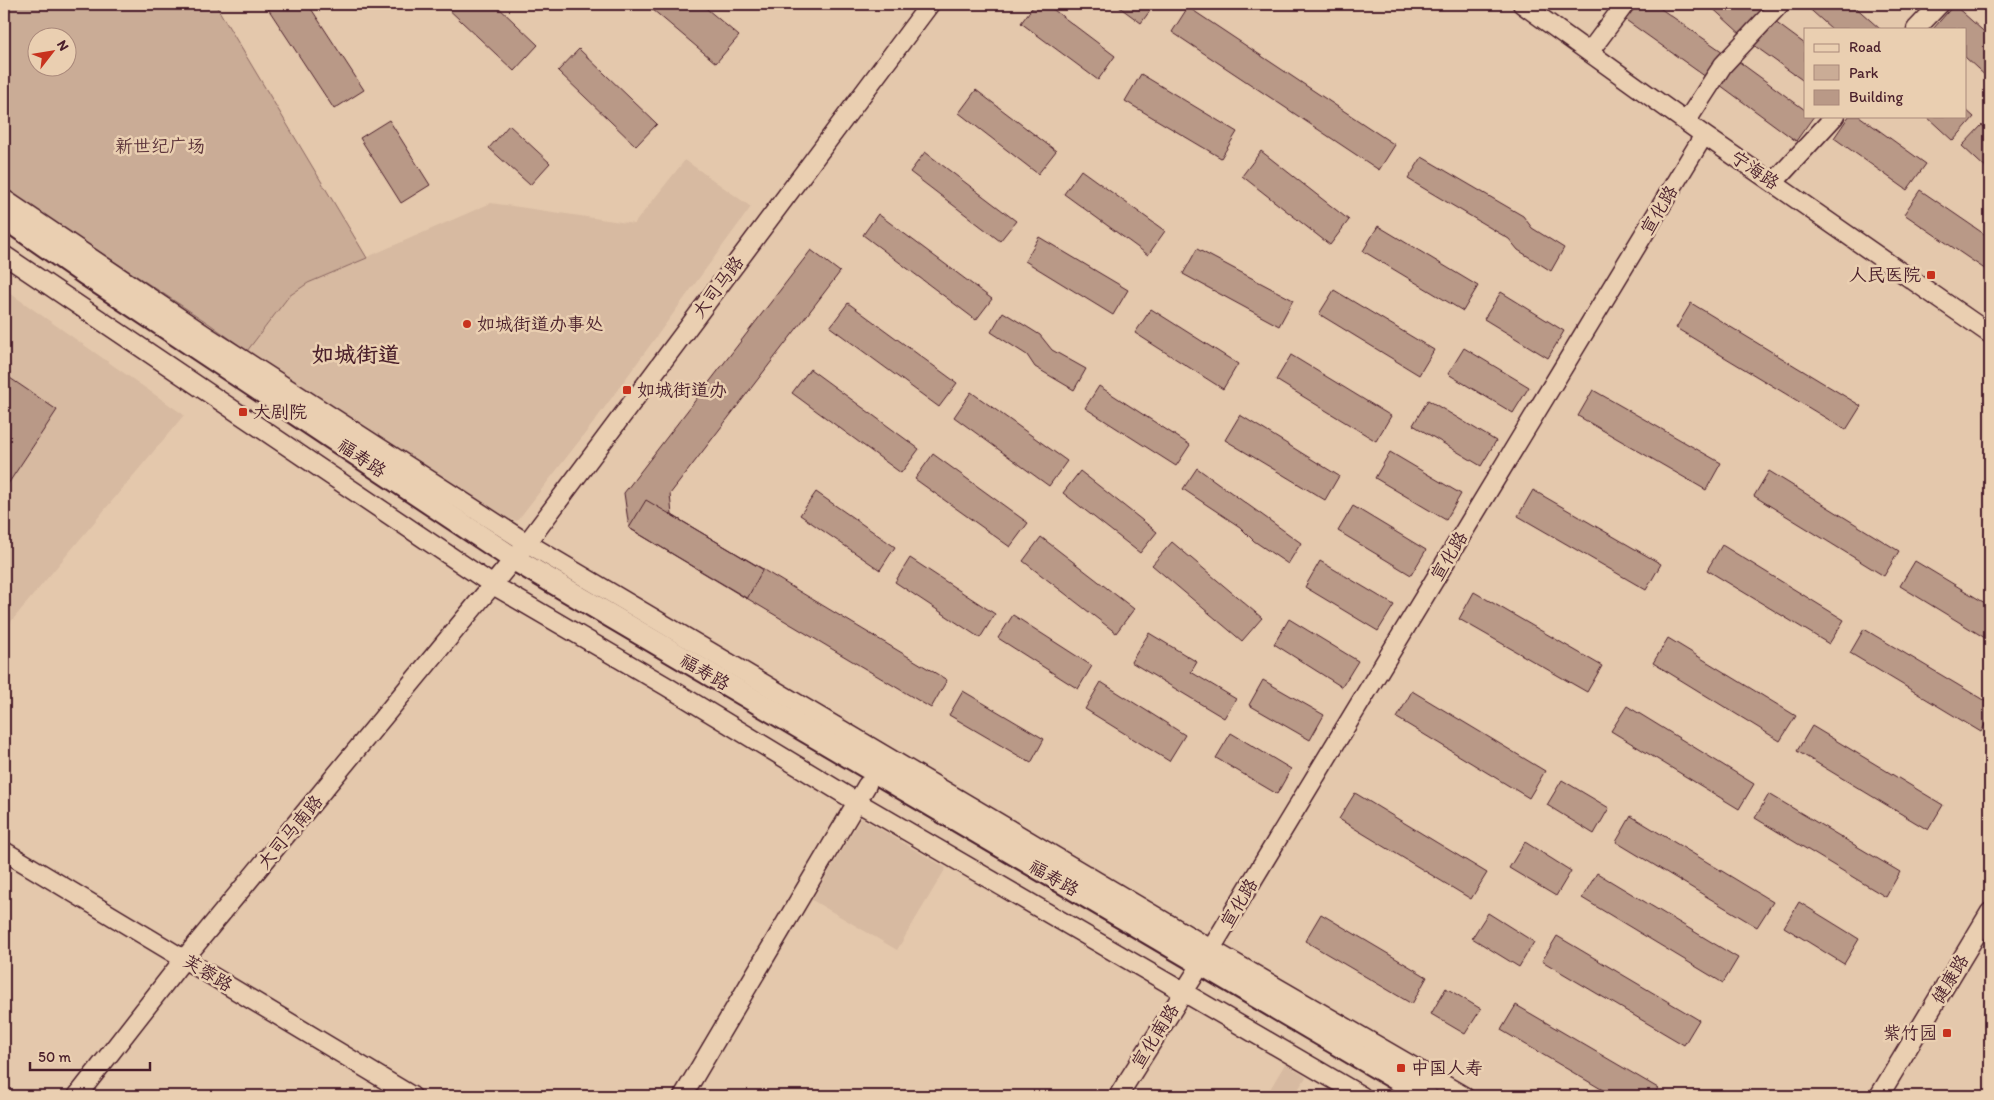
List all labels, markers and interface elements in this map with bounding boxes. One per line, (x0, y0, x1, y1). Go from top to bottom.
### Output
north arrow (28, 28, 78, 78)
legend (1804, 28, 1966, 118)
text: N (53, 37, 72, 54)
text: Road (1849, 38, 1882, 56)
text: Park (1849, 64, 1879, 82)
text: Building (1849, 88, 1903, 106)
park label: 新世纪广场 (115, 135, 205, 157)
street label: 宁海路 (1726, 146, 1784, 194)
street label: 宣化路 (1636, 181, 1682, 239)
street label: 大司马路 (688, 252, 748, 322)
place label: 人民医院 (1849, 264, 1921, 286)
marker: 人民医院 (1925, 269, 1937, 281)
place label: 如城街道办事处 (477, 313, 603, 335)
marker: 如城街道办事处 (461, 318, 473, 330)
district label: 如城街道 (312, 341, 400, 368)
place label: 如城街道办 (637, 379, 727, 401)
marker: 如城街道办 (621, 384, 633, 396)
place label: 大剧院 (253, 401, 307, 423)
marker: 大剧院 (237, 406, 249, 418)
street label: 福寿路 (333, 434, 391, 482)
street label: 宣化路 (1426, 527, 1472, 585)
street label: 福寿路 (676, 649, 734, 695)
street label: 大司马南路 (253, 790, 327, 874)
street label: 福寿路 (1025, 855, 1083, 901)
street label: 宣化路 (1216, 874, 1262, 932)
street label: 芙蓉路 (179, 950, 237, 996)
street label: 健康路 (1927, 950, 1973, 1008)
street label: 宣化南路 (1127, 1000, 1183, 1072)
place label: 紫竹园 (1883, 1022, 1937, 1044)
marker: 紫竹园 (1941, 1027, 1953, 1039)
scale bar (30, 1040, 150, 1072)
text: 50 m (38, 1048, 71, 1066)
place label: 中国人寿 (1411, 1057, 1483, 1079)
marker: 中国人寿 (1395, 1062, 1407, 1074)

